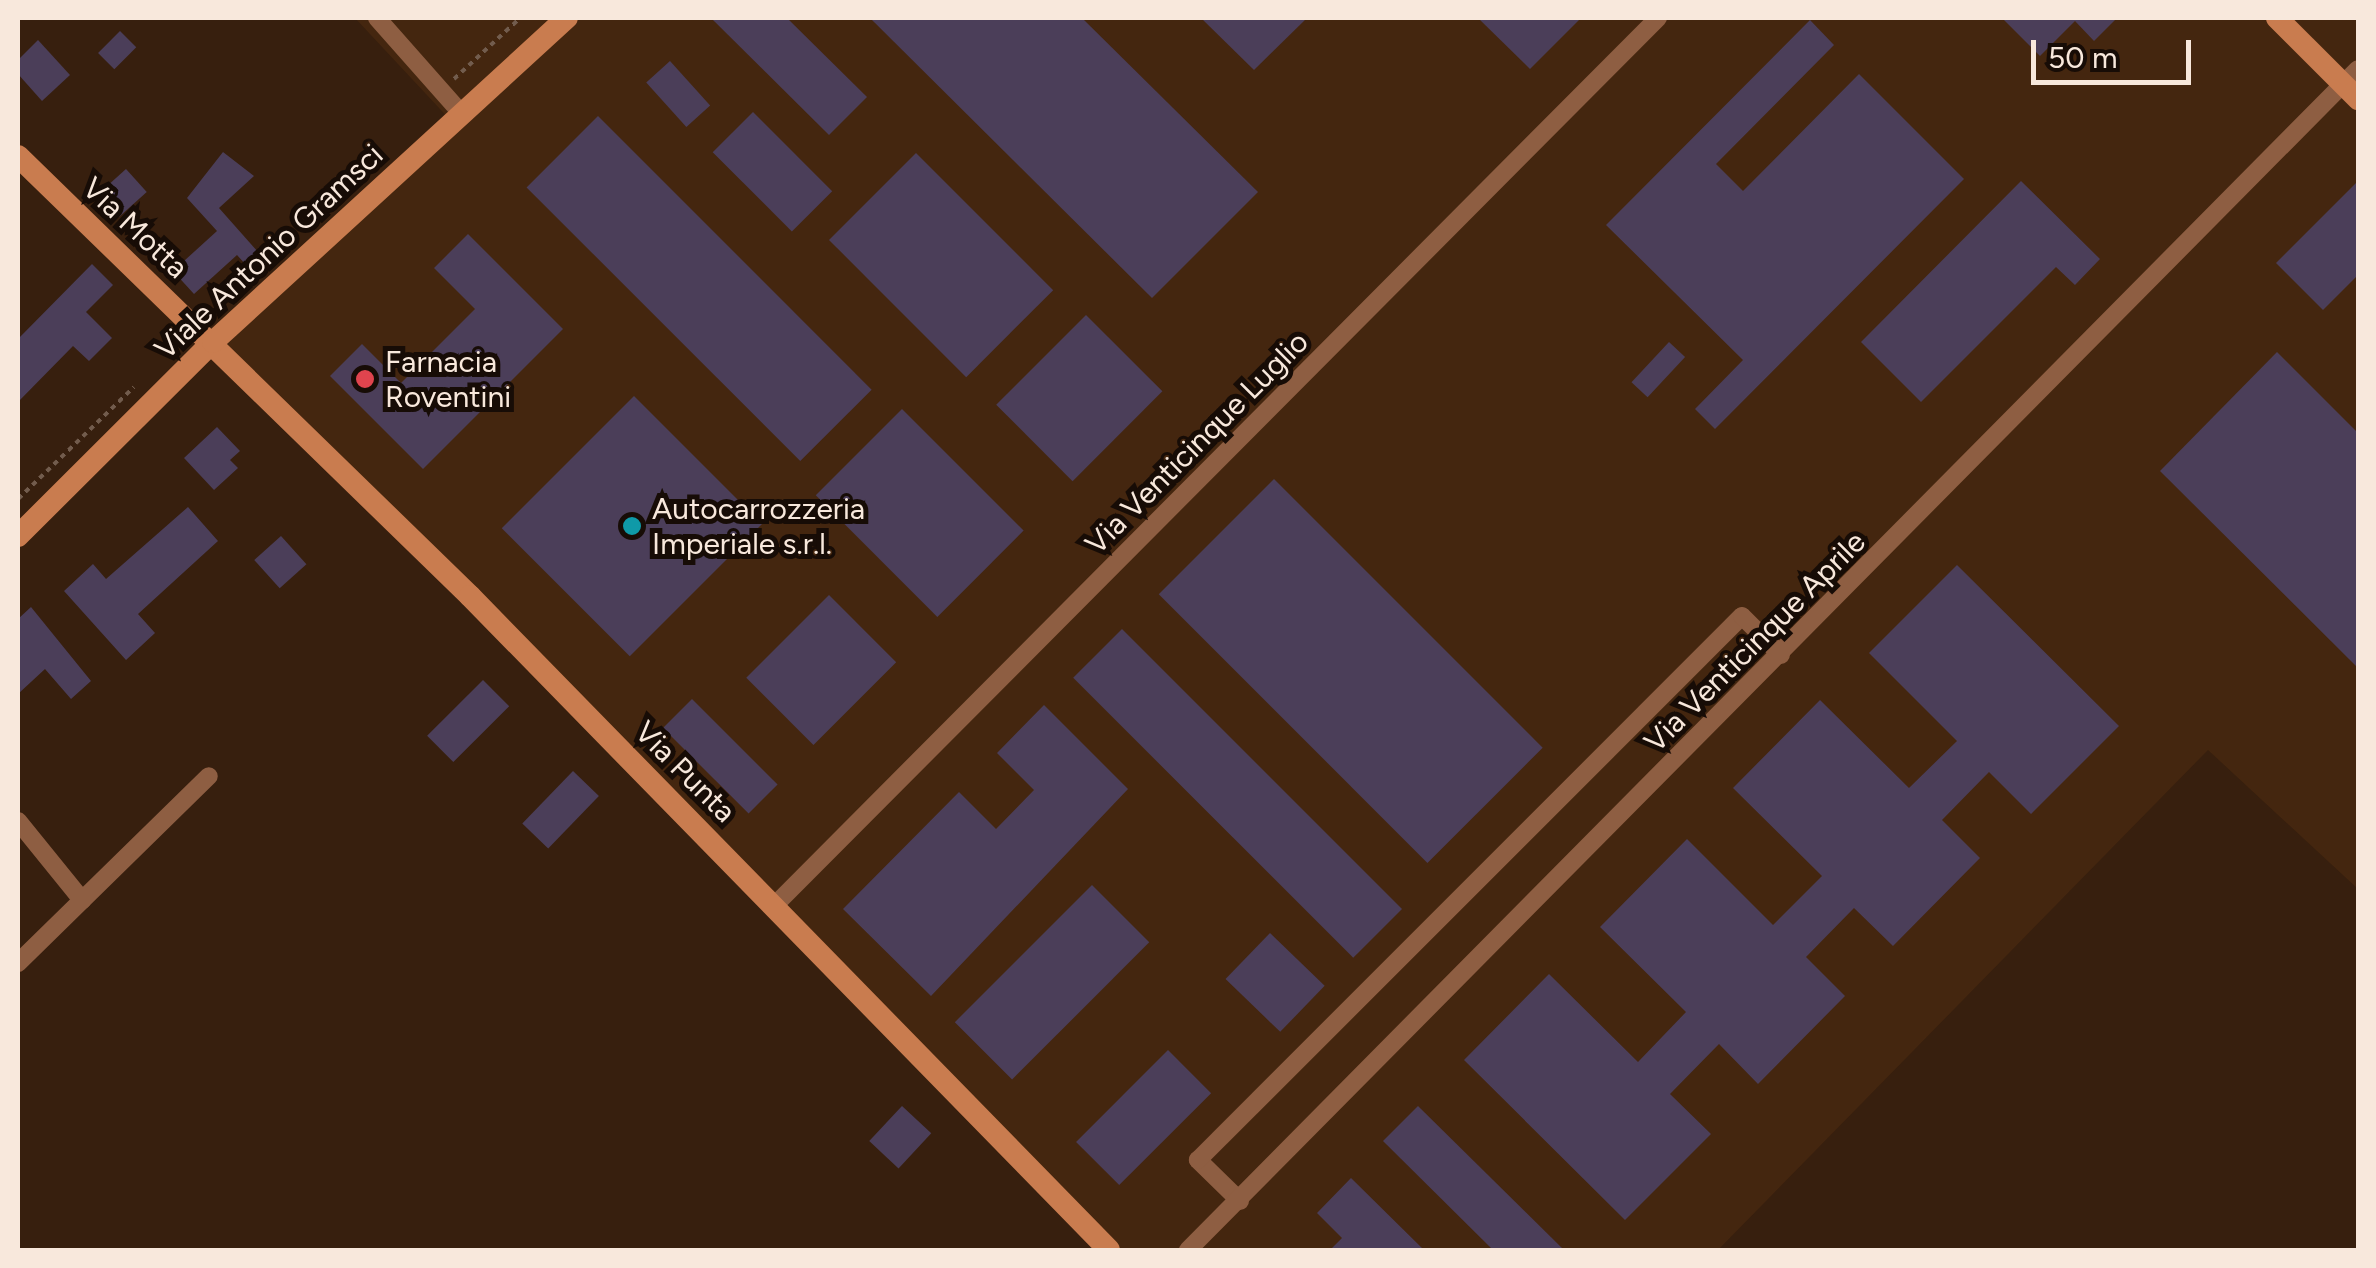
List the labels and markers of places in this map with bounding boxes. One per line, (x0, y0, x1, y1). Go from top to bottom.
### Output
place label: Farnacia Roventini (385, 344, 511, 414)
marker: Farnacia Roventini (354, 368, 376, 390)
place label: Autocarrozzeria Imperiale s.r.l. (652, 491, 865, 562)
marker: Autocarrozzeria Imperiale s.r.l. (621, 515, 643, 537)

